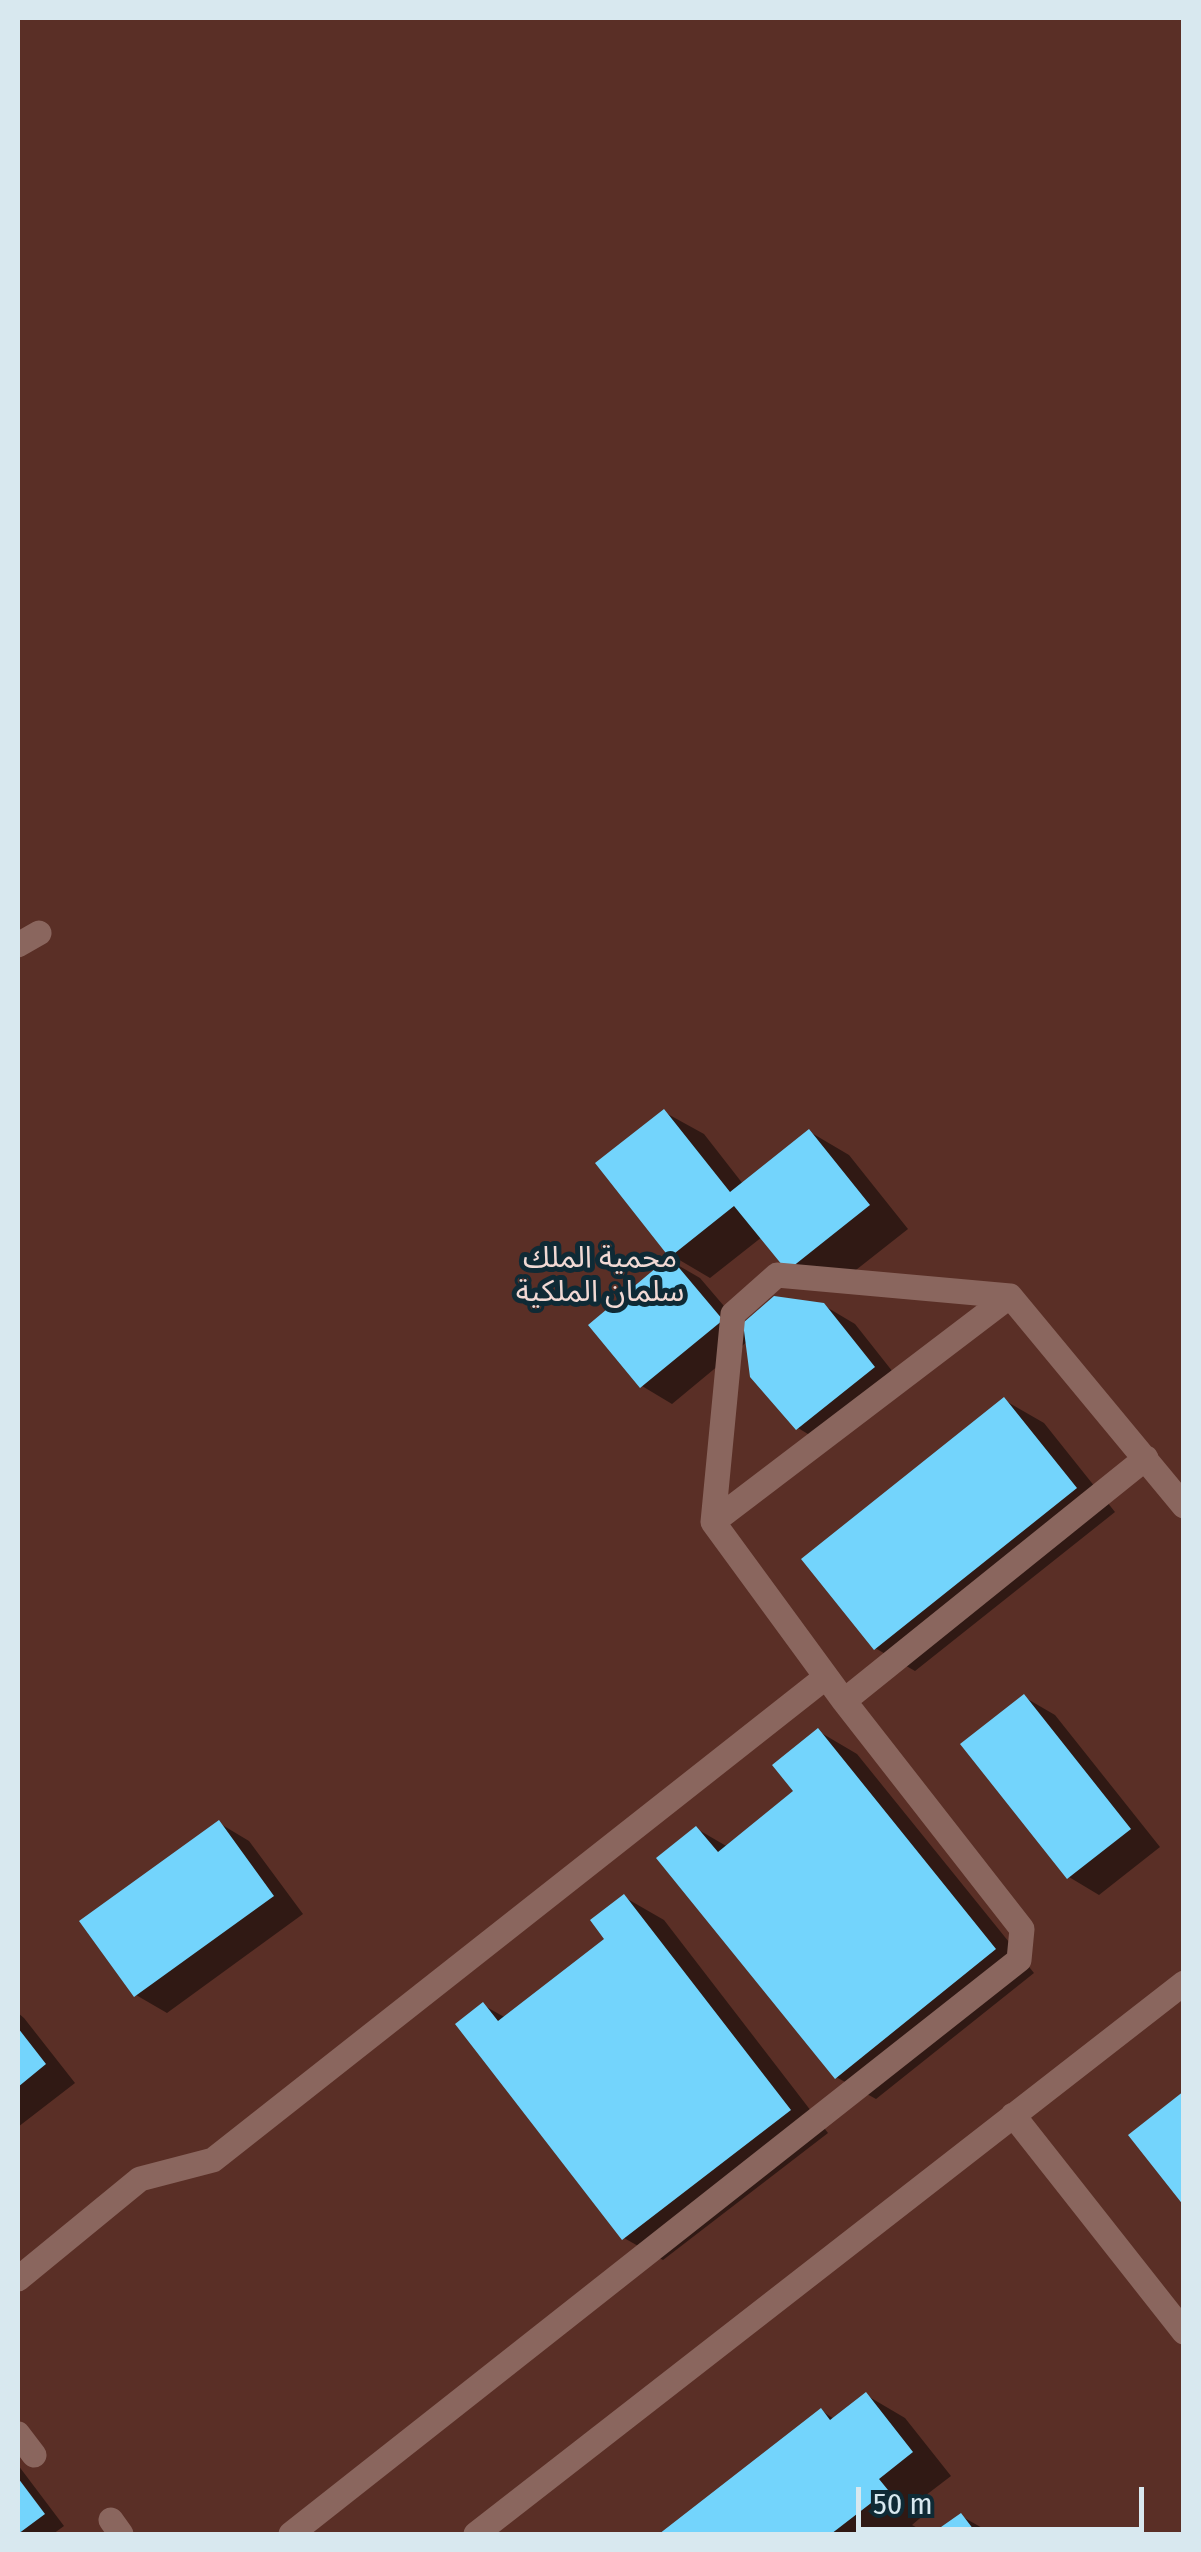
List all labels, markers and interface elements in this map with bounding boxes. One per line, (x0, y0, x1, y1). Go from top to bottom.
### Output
park label: محمية الملك سلمان الملكية (516, 1241, 684, 1312)
scale bar (861, 2467, 1148, 2529)
text: 50 m (873, 2486, 933, 2522)

